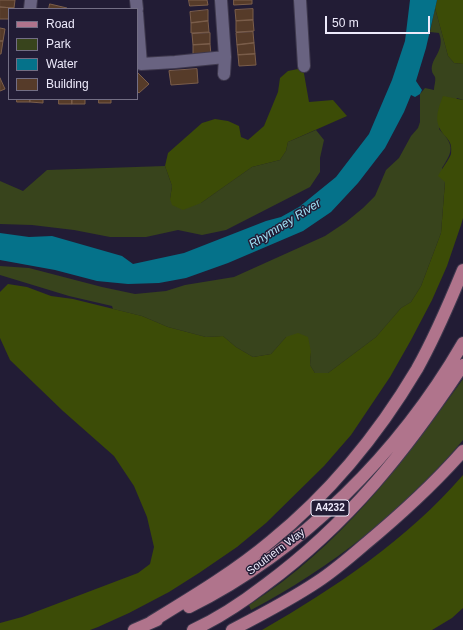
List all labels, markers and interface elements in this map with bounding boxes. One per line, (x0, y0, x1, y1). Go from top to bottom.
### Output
legend (8, 8, 138, 100)
scale bar (327, 8, 432, 34)
text: 50 m (332, 16, 359, 30)
text: Road (46, 17, 75, 31)
text: Park (46, 37, 71, 51)
text: Water (46, 57, 78, 71)
text: Building (46, 77, 89, 91)
water label: Rhymney River (246, 196, 324, 252)
road number: A4232 (311, 500, 349, 516)
street label: Southern Way (244, 526, 308, 578)

